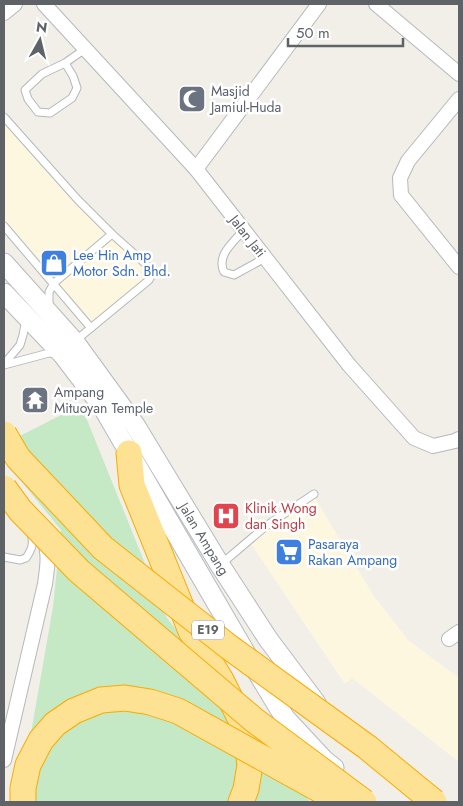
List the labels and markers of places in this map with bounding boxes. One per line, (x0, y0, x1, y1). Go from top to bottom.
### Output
place label: Masjid Jamiul-Huda (209, 81, 281, 117)
mosque icon: Masjid Jamiul-Huda (177, 84, 207, 114)
place label: Lee Hin Amp Motor Sdn. Bhd. (73, 245, 171, 281)
shop icon: Lee Hin Amp Motor Sdn. Bhd. (39, 248, 69, 278)
place label: Ampang Mituoyan Temple (54, 382, 153, 418)
temple icon: Ampang Mituoyan Temple (20, 385, 50, 415)
place label: Klinik Wong dan Singh (245, 498, 317, 534)
hospital icon: Klinik Wong dan Singh (211, 501, 241, 531)
place label: Pasaraya Rakan Ampang (308, 534, 397, 570)
supermarket icon: Pasaraya Rakan Ampang (274, 537, 304, 567)

